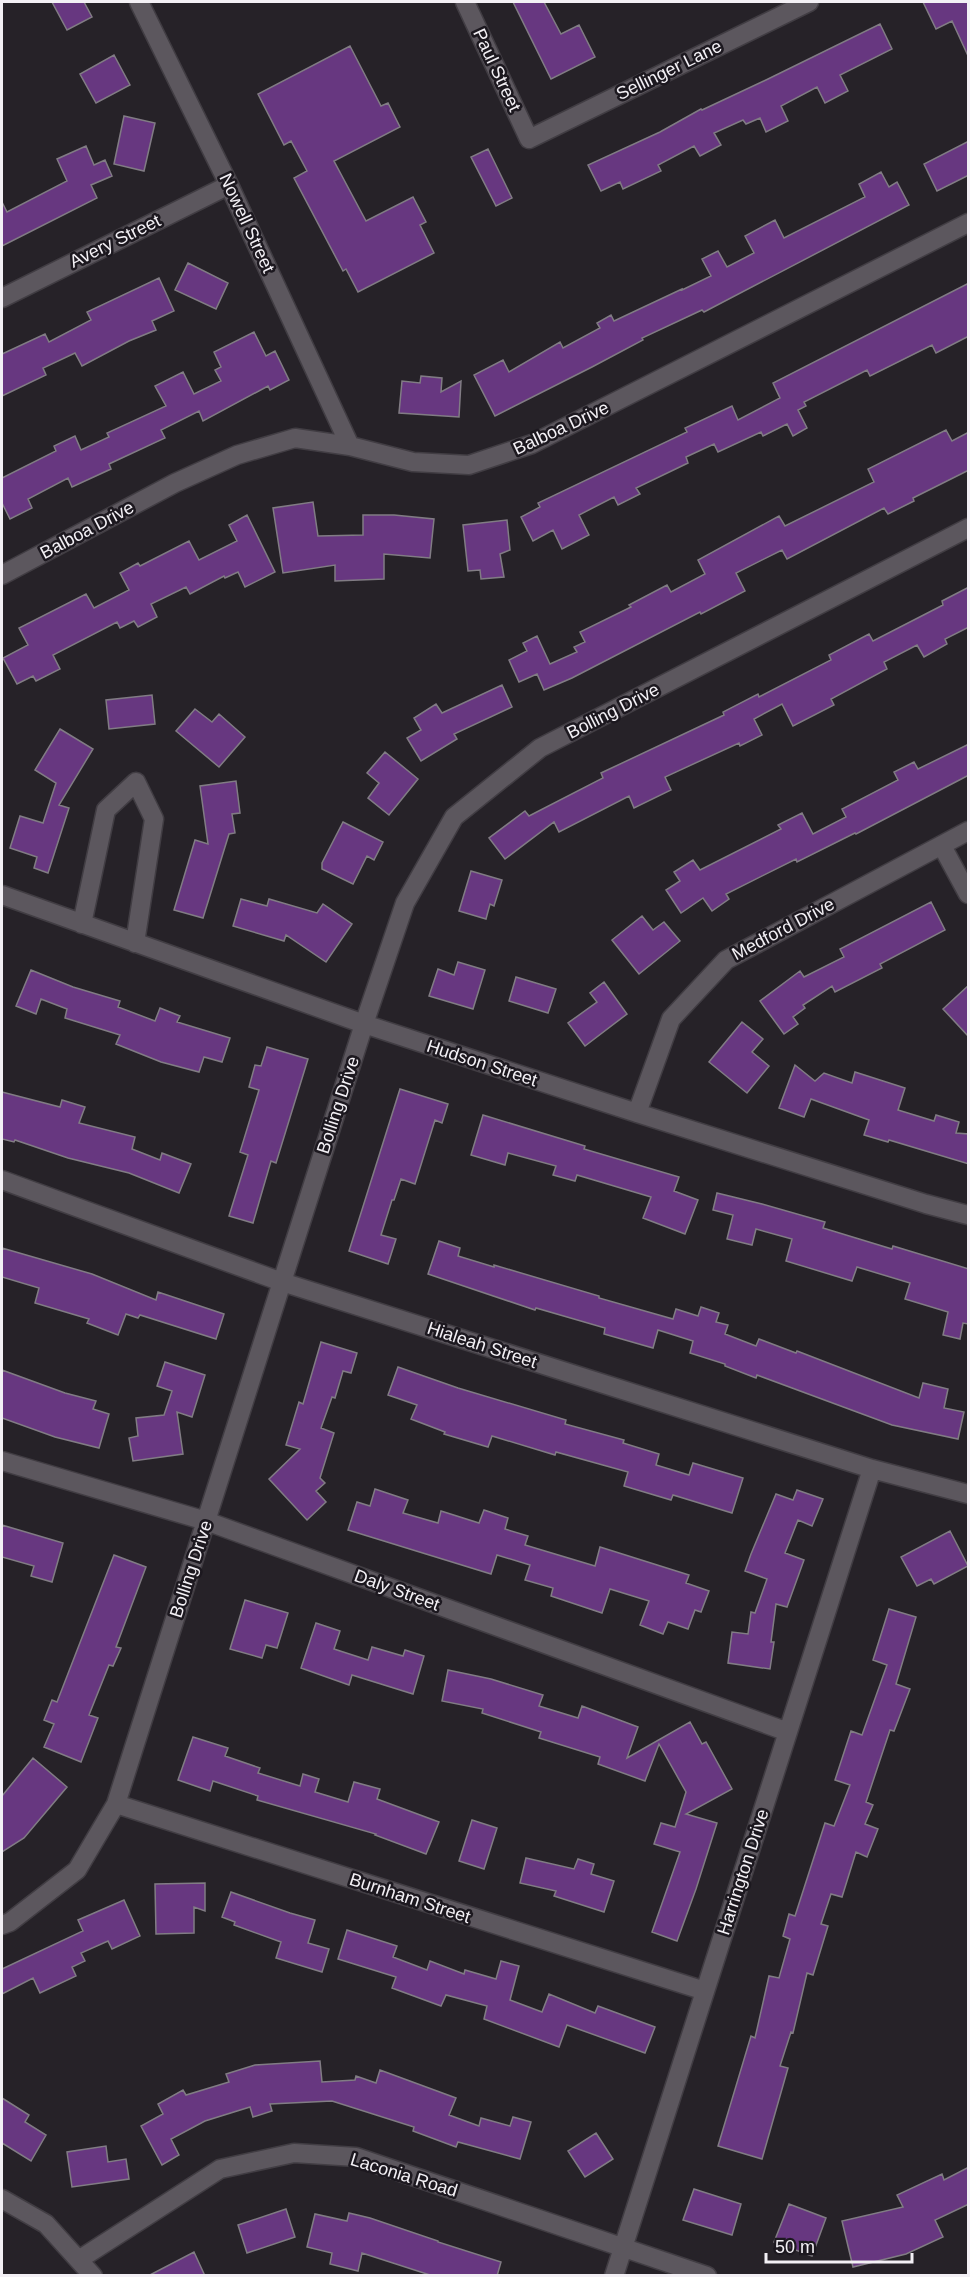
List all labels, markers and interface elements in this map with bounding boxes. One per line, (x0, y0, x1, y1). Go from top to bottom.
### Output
street label: Paul Street (469, 25, 525, 115)
street label: Sellinger Lane (613, 36, 725, 104)
street label: Nowell Street (215, 170, 279, 276)
street label: Avery Street (66, 210, 164, 272)
street label: Balboa Drive (510, 397, 612, 459)
street label: Balboa Drive (37, 497, 137, 563)
street label: Bolling Drive (563, 679, 663, 743)
street label: Medford Drive (728, 894, 838, 964)
street label: Hudson Street (424, 1036, 540, 1090)
street label: Bolling Drive (313, 1054, 363, 1156)
street label: Hialeah Street (425, 1318, 539, 1372)
street label: Bolling Drive (166, 1518, 216, 1620)
street label: Daly Street (352, 1565, 442, 1615)
street label: Harrington Drive (713, 1807, 773, 1937)
street label: Burnham Street (347, 1869, 473, 1927)
street label: Laconia Road (348, 2149, 460, 2201)
scale bar (766, 2226, 912, 2264)
text: 50 m (775, 2237, 815, 2257)

